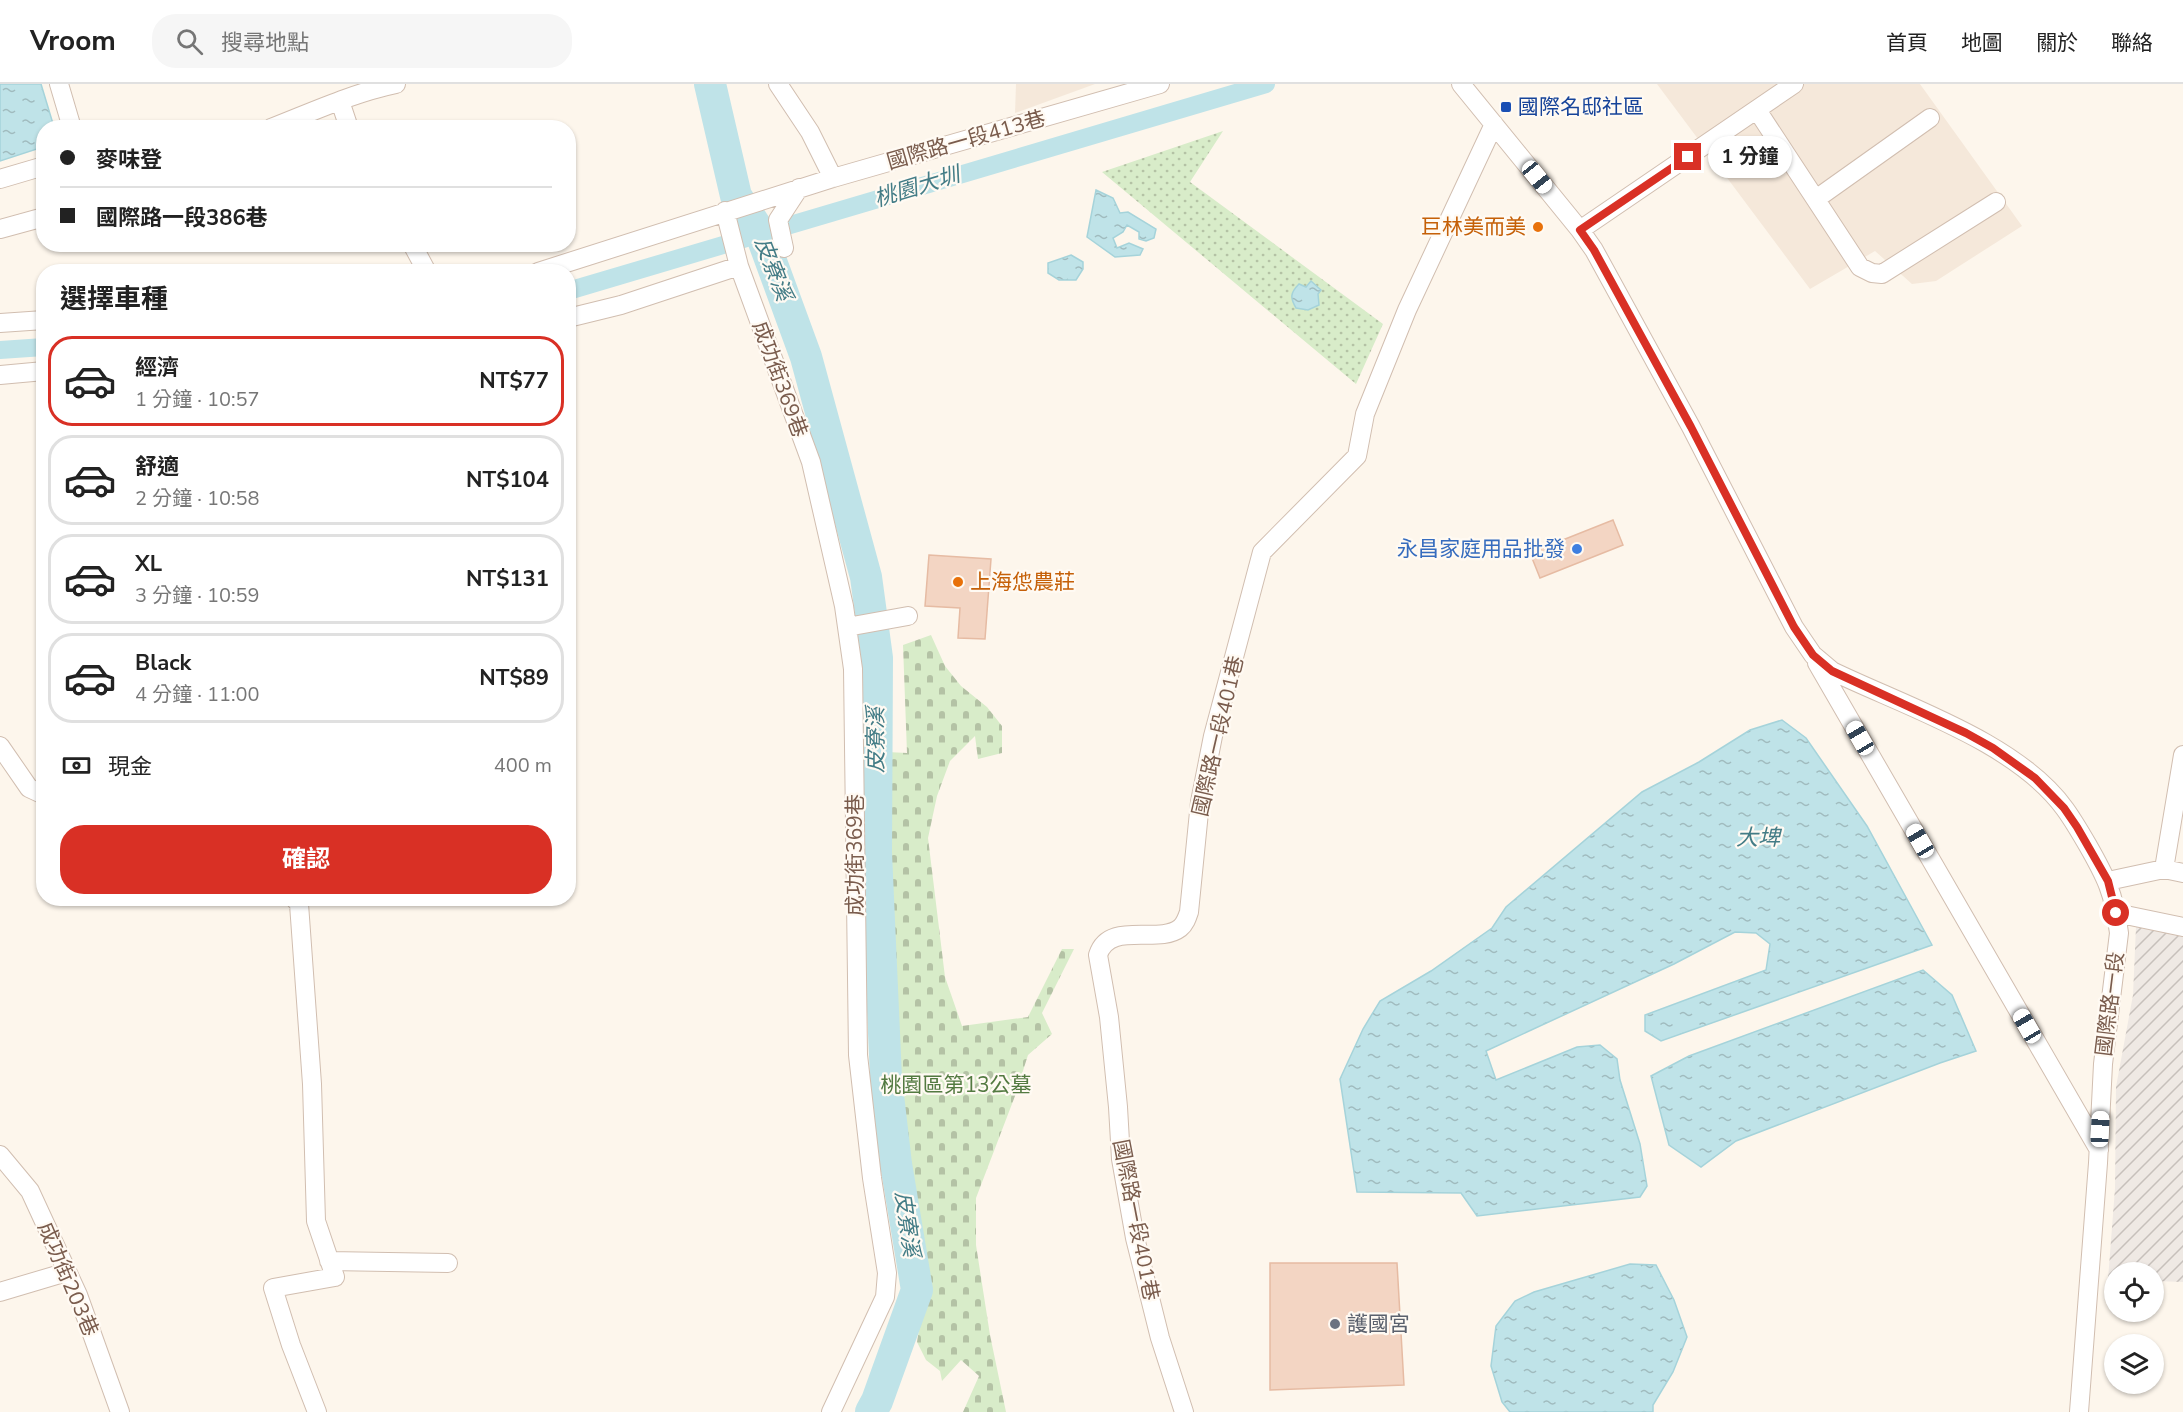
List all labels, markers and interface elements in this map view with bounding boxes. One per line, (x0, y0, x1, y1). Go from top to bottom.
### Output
search box (152, 14, 572, 68)
text: Vroom (30, 22, 116, 60)
icon: search (173, 25, 206, 58)
text: 搜尋地點 (221, 28, 309, 58)
text: 首頁 (1886, 29, 1928, 57)
text: 地圖 (1961, 29, 2003, 57)
text: 關於 (2036, 29, 2078, 57)
text: 聯絡 (2111, 29, 2153, 57)
place label: 國際名邸社區 (1518, 93, 1644, 121)
marker: 國際名邸社區 (1499, 100, 1513, 114)
street label: 國際路一段413巷 (883, 104, 1049, 176)
callout: 1 分鐘 (1709, 136, 1793, 178)
route end (1674, 143, 1701, 170)
text: 1 分鐘 (1721, 143, 1779, 170)
text: 麥味登 (96, 145, 162, 175)
car (1519, 157, 1555, 197)
water label: 桃園大圳 (871, 159, 966, 214)
text: 國際路一段386巷 (96, 203, 268, 233)
place label: 巨林美而美 (1421, 213, 1526, 241)
marker: 巨林美而美 (1531, 220, 1545, 234)
water label: 皮寮溪 (747, 233, 800, 308)
text: 選擇車種 (60, 281, 168, 318)
street label: 成功街369巷 (746, 317, 814, 441)
text: 經濟 (135, 353, 179, 383)
icon: car (63, 354, 117, 408)
text: NT$77 (479, 366, 549, 396)
text: 1 分鐘 · 10:57 (135, 386, 260, 413)
text: 舒適 (135, 452, 179, 482)
icon: car (63, 453, 117, 507)
text: NT$104 (466, 465, 549, 495)
text: 2 分鐘 · 10:58 (135, 485, 260, 512)
place label: 永昌家庭用品批發 (1397, 535, 1565, 563)
marker: 永昌家庭用品批發 (1570, 542, 1584, 556)
text: XL (135, 549, 162, 579)
icon: car (63, 552, 117, 606)
text: NT$131 (466, 564, 549, 594)
place label: 上海怹農莊 (970, 568, 1075, 596)
marker: 上海怹農莊 (951, 575, 965, 589)
text: 3 分鐘 · 10:59 (135, 582, 260, 609)
text: Black (135, 648, 191, 678)
icon: car (63, 651, 117, 705)
street label: 國際路一段401巷 (1186, 653, 1250, 819)
text: NT$89 (479, 663, 549, 693)
text: 4 分鐘 · 11:00 (135, 681, 260, 708)
water label: 皮寮溪 (861, 704, 891, 773)
car (1843, 718, 1877, 758)
icon: cash (60, 749, 93, 782)
text: 現金 (108, 752, 152, 782)
text: 400 m (494, 752, 552, 779)
street label: 成功街369巷 (841, 794, 869, 916)
car (1903, 821, 1937, 861)
water label: 大埤 (1736, 823, 1783, 853)
button: 確認 (60, 825, 552, 894)
route start (2102, 899, 2129, 926)
street label: 國際路一段 (2090, 950, 2130, 1058)
car (2010, 1006, 2044, 1046)
park label: 桃園區第13公墓 (880, 1071, 1032, 1099)
car (2090, 1111, 2110, 1147)
street label: 國際路一段401巷 (1107, 1137, 1165, 1303)
water label: 皮寮溪 (888, 1189, 927, 1262)
street label: 成功街203巷 (31, 1217, 105, 1341)
map controls (2104, 1262, 2164, 1394)
button: locate (2104, 1262, 2164, 1322)
place label: 護國宮 (1347, 1310, 1410, 1338)
marker: 護國宮 (1328, 1317, 1342, 1331)
button: layers (2104, 1334, 2164, 1394)

